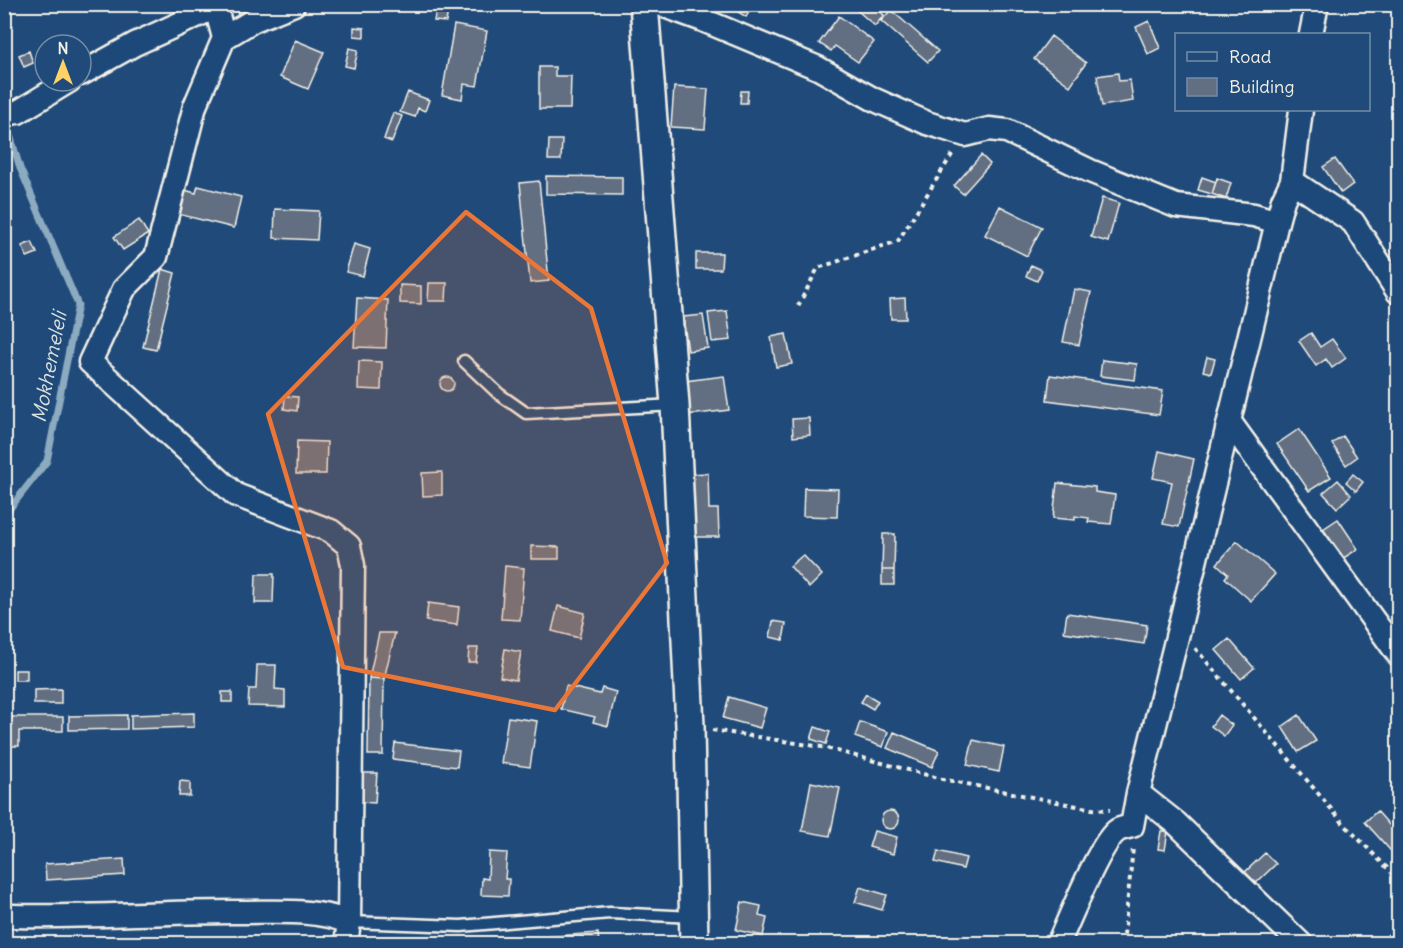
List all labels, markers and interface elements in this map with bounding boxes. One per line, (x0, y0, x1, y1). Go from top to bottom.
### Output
north arrow (33, 33, 93, 93)
legend (1175, 33, 1370, 111)
text: N (57, 38, 69, 58)
text: Road (1229, 45, 1272, 68)
text: Building (1229, 75, 1294, 98)
water label: Mokhemeleli (26, 307, 72, 424)

